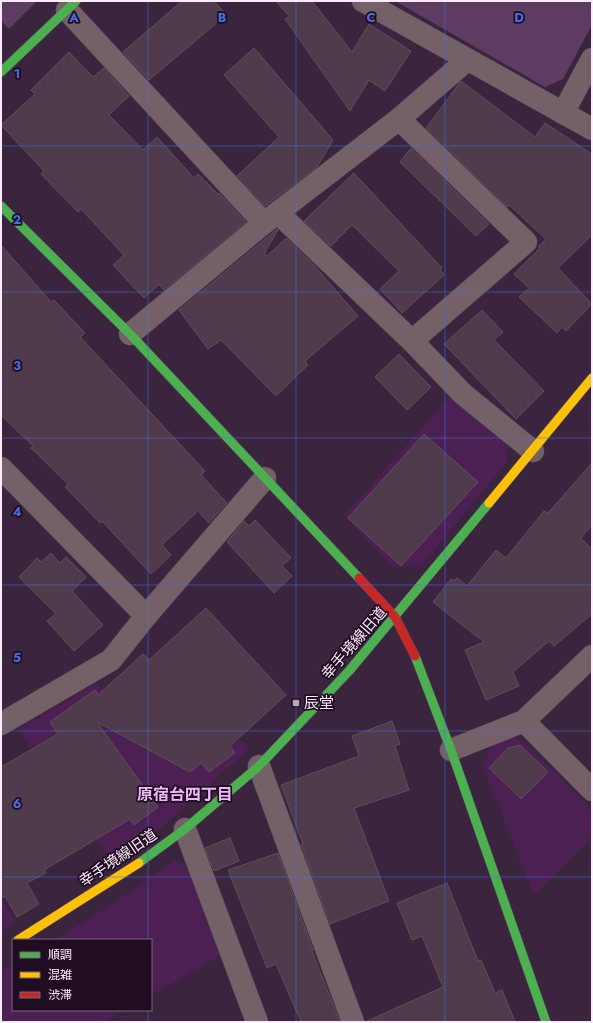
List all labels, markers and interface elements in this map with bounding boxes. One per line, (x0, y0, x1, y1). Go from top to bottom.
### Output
text: A (68, 8, 79, 27)
text: B (218, 8, 227, 27)
text: C (366, 8, 376, 27)
text: D (514, 8, 524, 27)
text: 1 (14, 64, 20, 83)
text: 2 (13, 210, 21, 229)
text: 3 (13, 356, 21, 375)
text: 4 (12, 502, 22, 521)
street label: 幸手境線旧道 (316, 602, 392, 684)
text: 5 (13, 648, 21, 667)
place label: 辰堂 (304, 692, 334, 714)
marker: 辰堂 (291, 698, 301, 708)
district label: 原宿台四丁目 (137, 783, 233, 806)
text: 6 (13, 794, 22, 813)
street label: 幸手境線旧道 (75, 824, 161, 892)
legend (12, 939, 152, 1011)
text: 順調 (48, 946, 72, 964)
text: 混雑 (48, 966, 72, 984)
text: 渋滞 (48, 986, 72, 1004)

